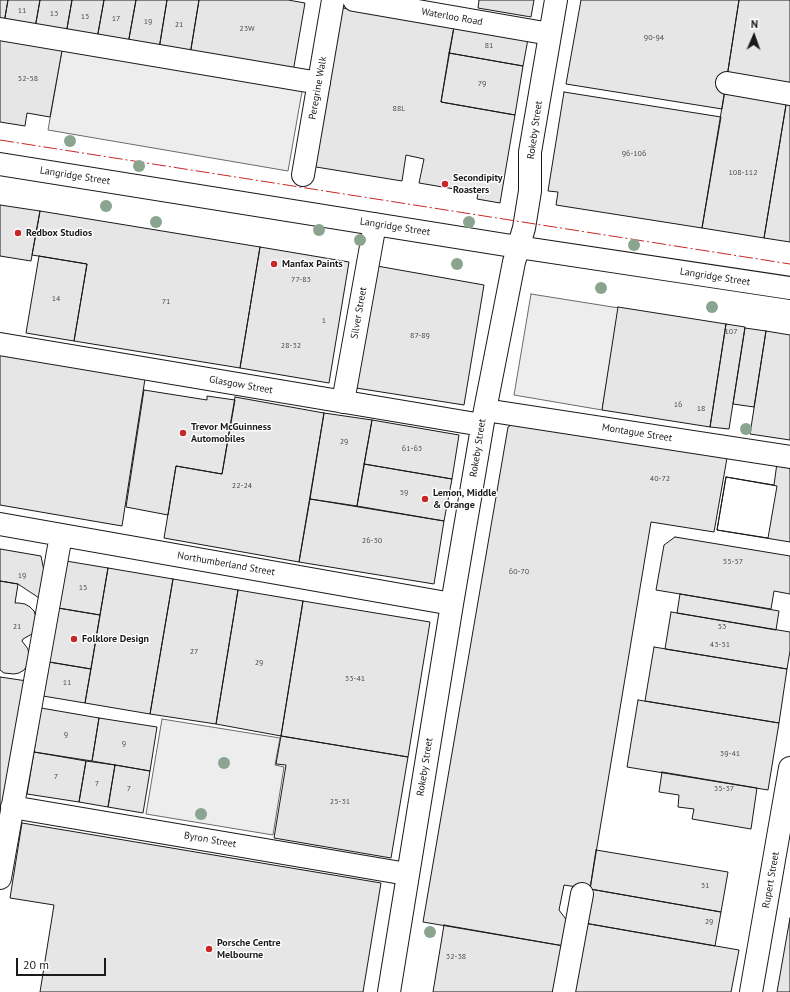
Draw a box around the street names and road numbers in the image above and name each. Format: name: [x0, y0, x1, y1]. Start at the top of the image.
street label: Waterloo Road: [420, 6, 484, 28]
street label: Peregrine Walk: [307, 55, 329, 121]
street label: Rokeby Street: [525, 100, 545, 160]
street label: Langridge Street: [39, 165, 111, 187]
street label: Langridge Street: [359, 216, 431, 238]
street label: Langridge Street: [679, 266, 751, 288]
street label: Silver Street: [349, 286, 369, 340]
street label: Glasgow Street: [208, 374, 274, 396]
street label: Rokeby Street: [467, 418, 489, 478]
street label: Montague Street: [601, 422, 673, 444]
street label: Northumberland Street: [176, 549, 276, 579]
street label: Rokeby Street: [414, 737, 436, 797]
street label: Byron Street: [183, 829, 237, 851]
street label: Rupert Street: [760, 851, 782, 909]

